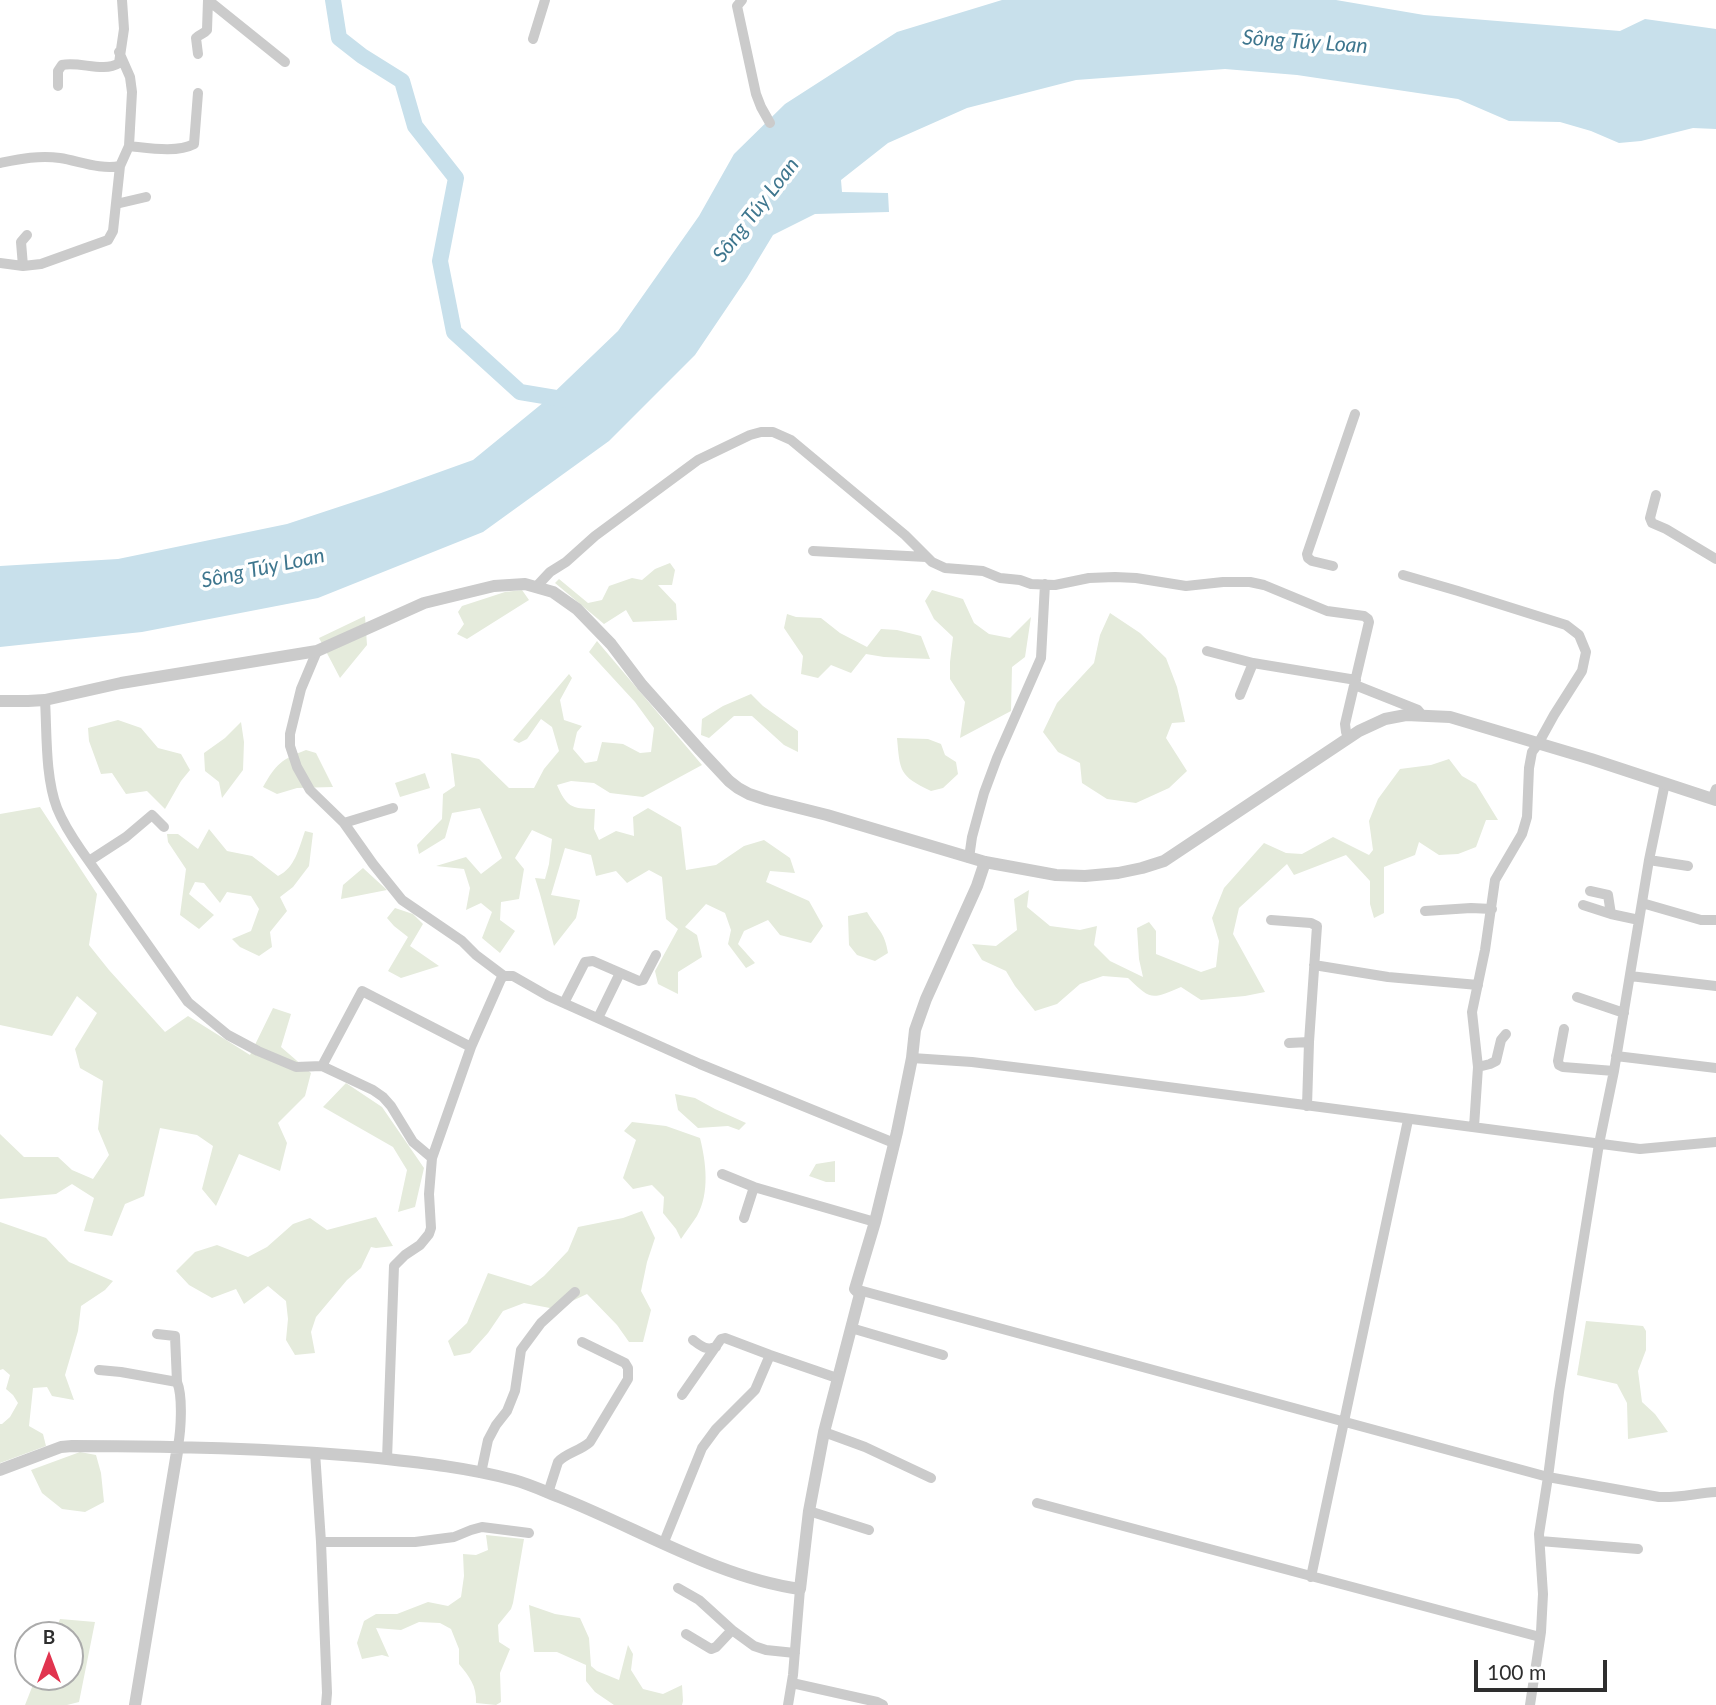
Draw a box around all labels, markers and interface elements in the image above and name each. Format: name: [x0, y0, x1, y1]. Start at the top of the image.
water label: Sông Túy Loan: [1242, 25, 1368, 59]
water label: Sông Túy Loan: [707, 153, 805, 267]
water label: Sông Túy Loan: [199, 543, 327, 593]
north arrow: [14, 1621, 84, 1691]
text: B: [43, 1625, 55, 1648]
scale bar: [1478, 1646, 1611, 1690]
text: 100 m: [1487, 1659, 1546, 1684]

